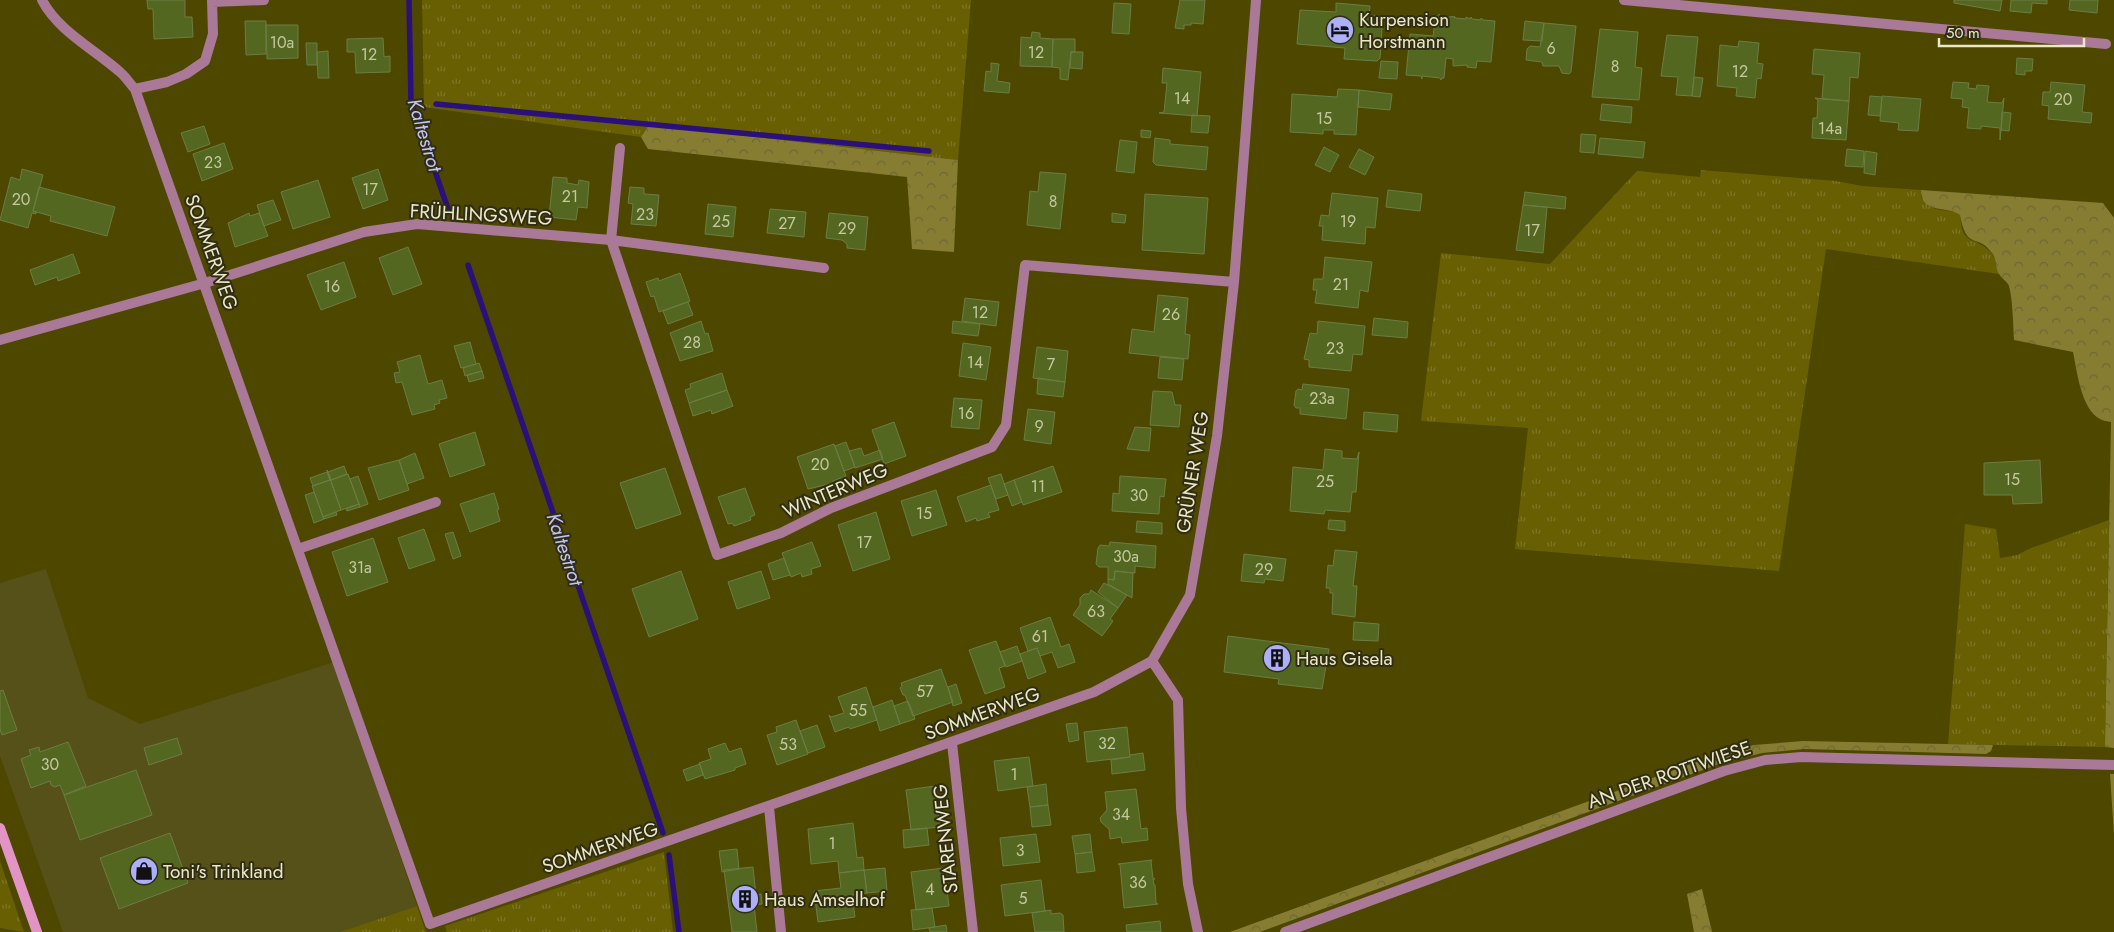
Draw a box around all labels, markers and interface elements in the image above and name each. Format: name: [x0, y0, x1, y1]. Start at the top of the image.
place label: Kurpension Horstmann: [1359, 6, 1449, 55]
hotel icon: Kurpension Horstmann: [1325, 15, 1355, 45]
scale bar: [1939, 15, 2084, 47]
text: 50 m: [1946, 22, 1980, 44]
house number: 10a: [270, 31, 294, 54]
house number: 6: [1546, 37, 1556, 60]
house number: 12: [1028, 41, 1044, 64]
house number: 12: [361, 43, 377, 66]
house number: 8: [1611, 55, 1619, 78]
house number: 12: [1732, 60, 1748, 83]
house number: 14: [1174, 87, 1190, 110]
house number: 20: [2054, 88, 2072, 111]
water label: Kaltestrot: [400, 95, 450, 177]
house number: 15: [1316, 107, 1332, 130]
house number: 14a: [1818, 117, 1842, 140]
house number: 23: [204, 151, 222, 174]
house number: 17: [362, 178, 378, 201]
house number: 21: [562, 185, 578, 208]
house number: 20: [12, 188, 30, 211]
house number: 8: [1049, 190, 1057, 213]
street label: SOMMERWEG: [178, 191, 245, 314]
street label: FRÜHLINGSWEG: [409, 197, 553, 232]
house number: 23: [636, 203, 654, 226]
house number: 25: [712, 210, 730, 233]
house number: 19: [1340, 210, 1356, 233]
house number: 27: [778, 212, 796, 235]
house number: 29: [838, 217, 856, 240]
house number: 17: [1524, 219, 1540, 242]
house number: 21: [1333, 273, 1349, 296]
house number: 16: [324, 275, 340, 298]
house number: 12: [972, 301, 988, 324]
house number: 26: [1162, 303, 1180, 326]
house number: 28: [683, 331, 701, 354]
house number: 23: [1326, 337, 1344, 360]
house number: 14: [967, 351, 983, 374]
house number: 7: [1047, 353, 1056, 376]
house number: 23a: [1309, 387, 1335, 410]
house number: 16: [958, 402, 974, 425]
street label: GRÜNER WEG: [1170, 409, 1215, 535]
house number: 9: [1034, 415, 1044, 438]
house number: 20: [811, 453, 829, 476]
street label: WINTERWEG: [778, 456, 892, 525]
house number: 15: [2004, 468, 2020, 491]
house number: 25: [1316, 470, 1334, 493]
house number: 11: [1031, 475, 1045, 498]
house number: 30: [1130, 484, 1148, 507]
house number: 15: [916, 502, 932, 525]
water label: Kaltestrot: [539, 509, 591, 591]
house number: 17: [856, 531, 872, 554]
house number: 30a: [1113, 545, 1139, 568]
house number: 31a: [348, 556, 372, 579]
house number: 29: [1255, 558, 1273, 581]
house number: 63: [1087, 600, 1105, 623]
house number: 61: [1032, 625, 1048, 648]
building icon: Haus Gisela: [1262, 643, 1292, 673]
place label: Haus Gisela: [1296, 645, 1393, 672]
house number: 57: [916, 680, 934, 703]
street label: SOMMERWEG: [921, 680, 1044, 747]
house number: 55: [849, 699, 867, 722]
house number: 32: [1098, 732, 1116, 755]
house number: 53: [779, 733, 797, 756]
street label: AN DER ROTTWIESE: [1584, 734, 1755, 815]
house number: 30: [41, 753, 59, 776]
house number: 1: [1010, 763, 1018, 786]
street label: STARENWEG: [926, 783, 965, 895]
house number: 34: [1112, 803, 1130, 826]
street label: SOMMERWEG: [538, 815, 662, 880]
house number: 1: [828, 832, 836, 855]
house number: 3: [1016, 839, 1025, 862]
shop icon: Toni's Trinkland: [129, 856, 159, 886]
place label: Toni's Trinkland: [163, 858, 284, 885]
house number: 36: [1129, 871, 1147, 894]
house number: 4: [925, 878, 935, 901]
building icon: Haus Amselhof: [730, 884, 760, 914]
place label: Haus Amselhof: [764, 886, 886, 913]
house number: 5: [1018, 887, 1028, 910]

